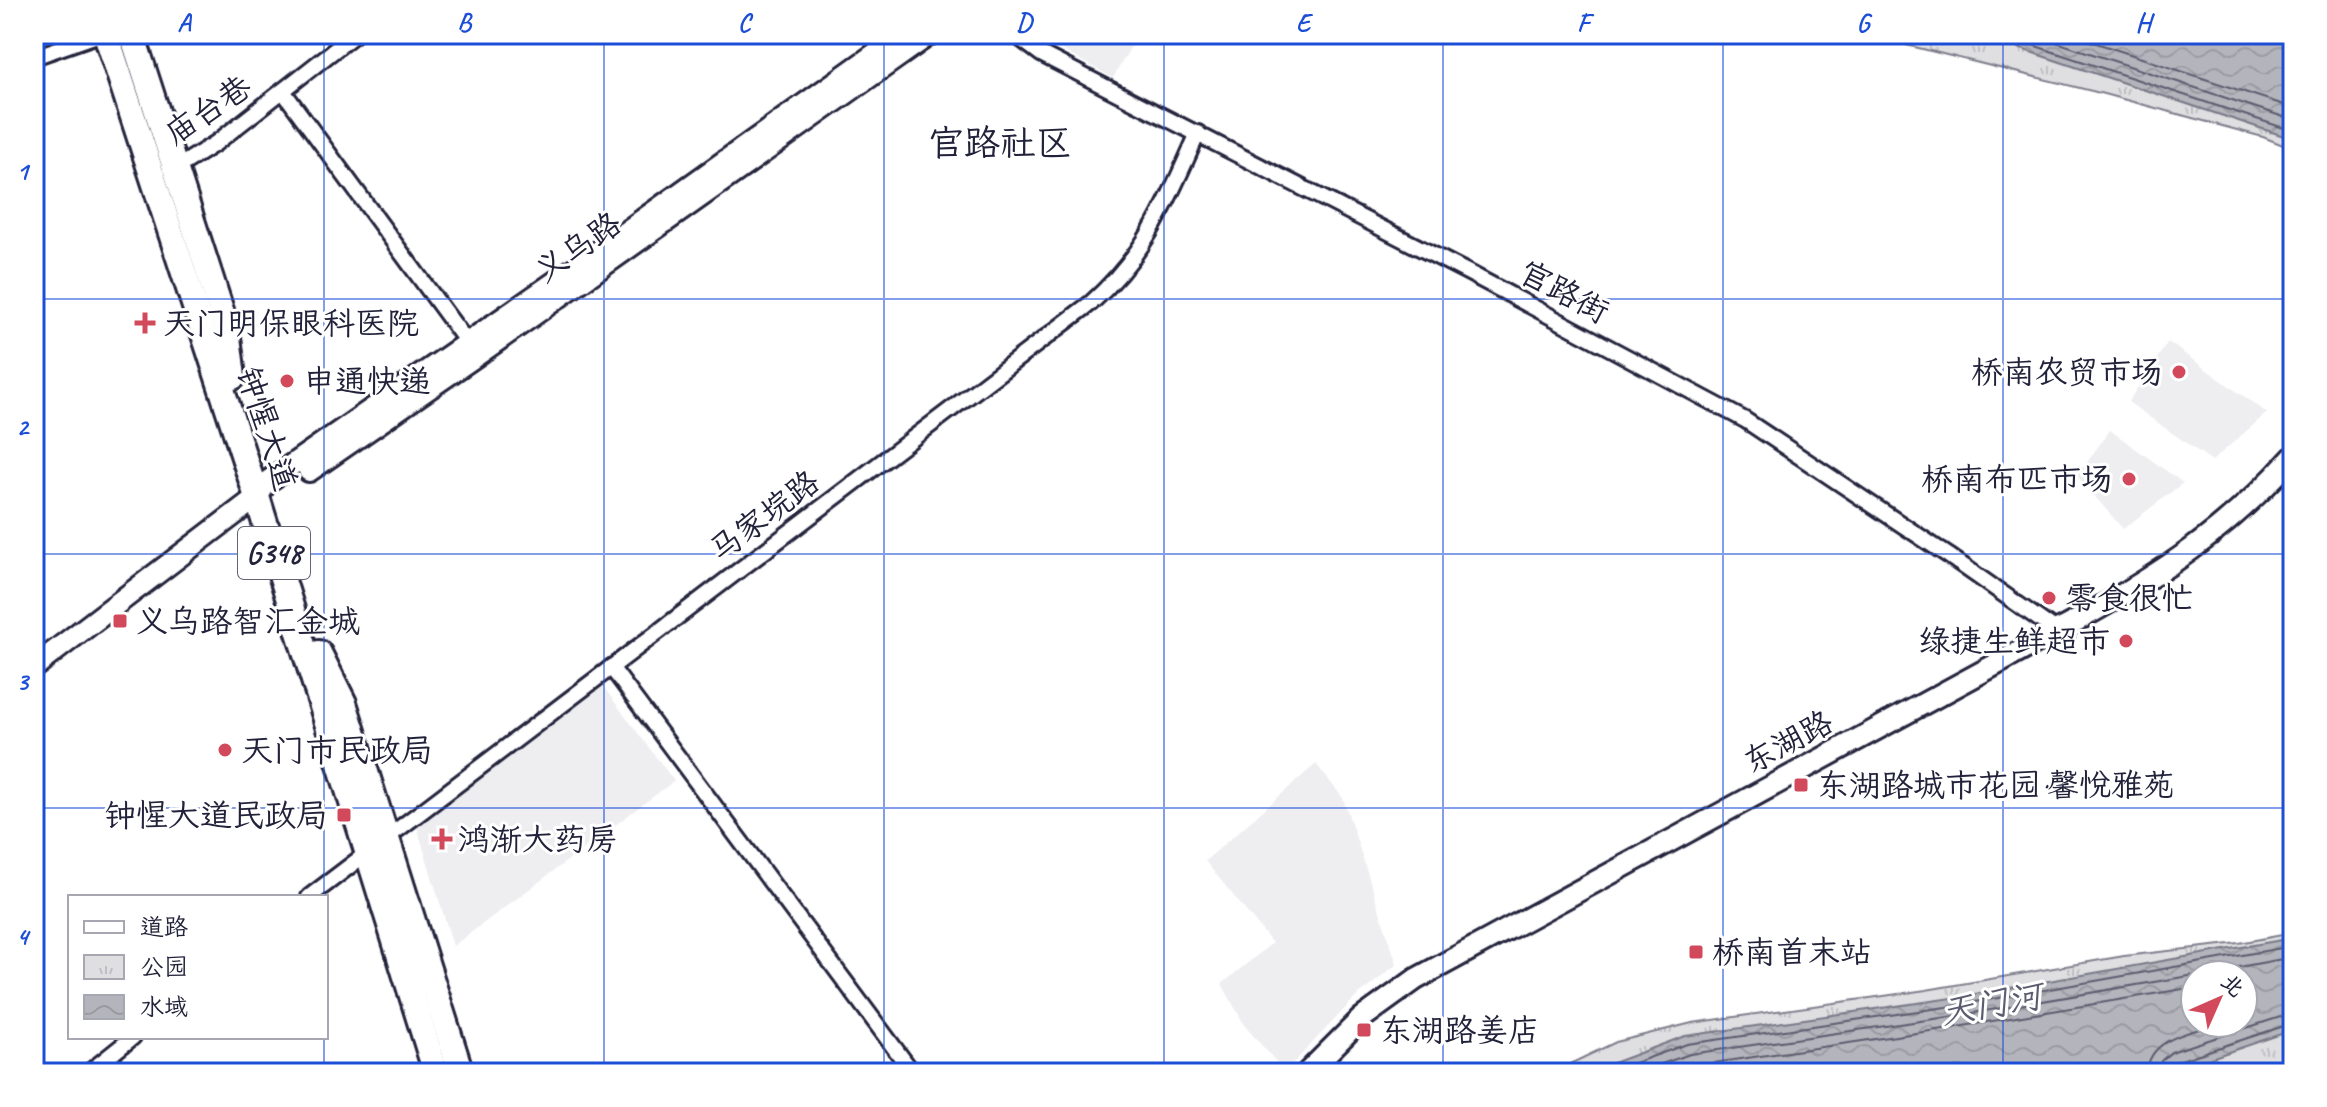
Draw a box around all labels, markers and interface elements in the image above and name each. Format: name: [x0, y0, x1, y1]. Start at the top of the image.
text: A: [177, 6, 192, 39]
text: B: [457, 6, 473, 39]
text: C: [738, 6, 754, 39]
text: D: [1016, 6, 1034, 39]
text: E: [1296, 6, 1314, 39]
text: F: [1577, 6, 1595, 39]
text: G: [1857, 6, 1873, 39]
text: H: [2136, 6, 2156, 39]
street label: 庙台巷: [157, 66, 259, 154]
district label: 官路社区: [928, 120, 1072, 166]
text: 1: [16, 155, 31, 188]
street label: 义乌路: [527, 203, 629, 291]
street label: 官路街: [1512, 251, 1616, 333]
place label: 天门明保眼科医院: [163, 303, 419, 344]
marker: 天门明保眼科医院: [134, 312, 156, 334]
place label: 桥南农贸市场: [1971, 352, 2163, 393]
street label: 钟惺大道: [228, 361, 306, 495]
place label: 申通快递: [303, 361, 431, 402]
marker: 桥南农贸市场: [2170, 363, 2188, 381]
marker: 申通快递: [278, 372, 296, 390]
text: 2: [16, 410, 30, 443]
place label: 桥南布匹市场: [1921, 459, 2113, 500]
street label: 马家垸路: [701, 461, 827, 571]
marker: 桥南布匹市场: [2120, 470, 2138, 488]
road number: G348: [238, 527, 310, 579]
place label: 零食很忙: [2065, 578, 2193, 619]
marker: 零食很忙: [2040, 589, 2058, 607]
place label: 义乌路智汇金城: [136, 601, 360, 642]
marker: 义乌路智汇金城: [111, 612, 129, 630]
place label: 绿捷生鲜超市: [1918, 621, 2110, 662]
marker: 绿捷生鲜超市: [2117, 632, 2135, 650]
text: 3: [16, 665, 30, 698]
street label: 东湖路: [1736, 701, 1840, 783]
place label: 天门市民政局: [241, 730, 433, 771]
marker: 天门市民政局: [216, 741, 234, 759]
place label: 东湖路城市花园·馨悦雅苑: [1817, 765, 2175, 806]
marker: 东湖路城市花园·馨悦雅苑: [1792, 776, 1810, 794]
place label: 钟惺大道民政局: [104, 795, 328, 836]
marker: 钟惺大道民政局: [335, 806, 353, 824]
place label: 鸿渐大药房: [458, 819, 618, 860]
marker: 鸿渐大药房: [433, 830, 451, 848]
legend: [68, 895, 328, 1039]
text: 道路: [140, 912, 188, 942]
text: 4: [16, 920, 31, 953]
place label: 桥南首末站: [1712, 932, 1872, 973]
marker: 桥南首末站: [1687, 943, 1705, 961]
text: 公园: [140, 952, 188, 982]
north arrow: [2179, 959, 2259, 1039]
text: 北: [2215, 968, 2250, 1003]
water label: 天门河: [1937, 973, 2050, 1034]
text: 水域: [140, 992, 188, 1022]
place label: 东湖路姜店: [1380, 1010, 1540, 1051]
marker: 东湖路姜店: [1355, 1021, 1373, 1039]

